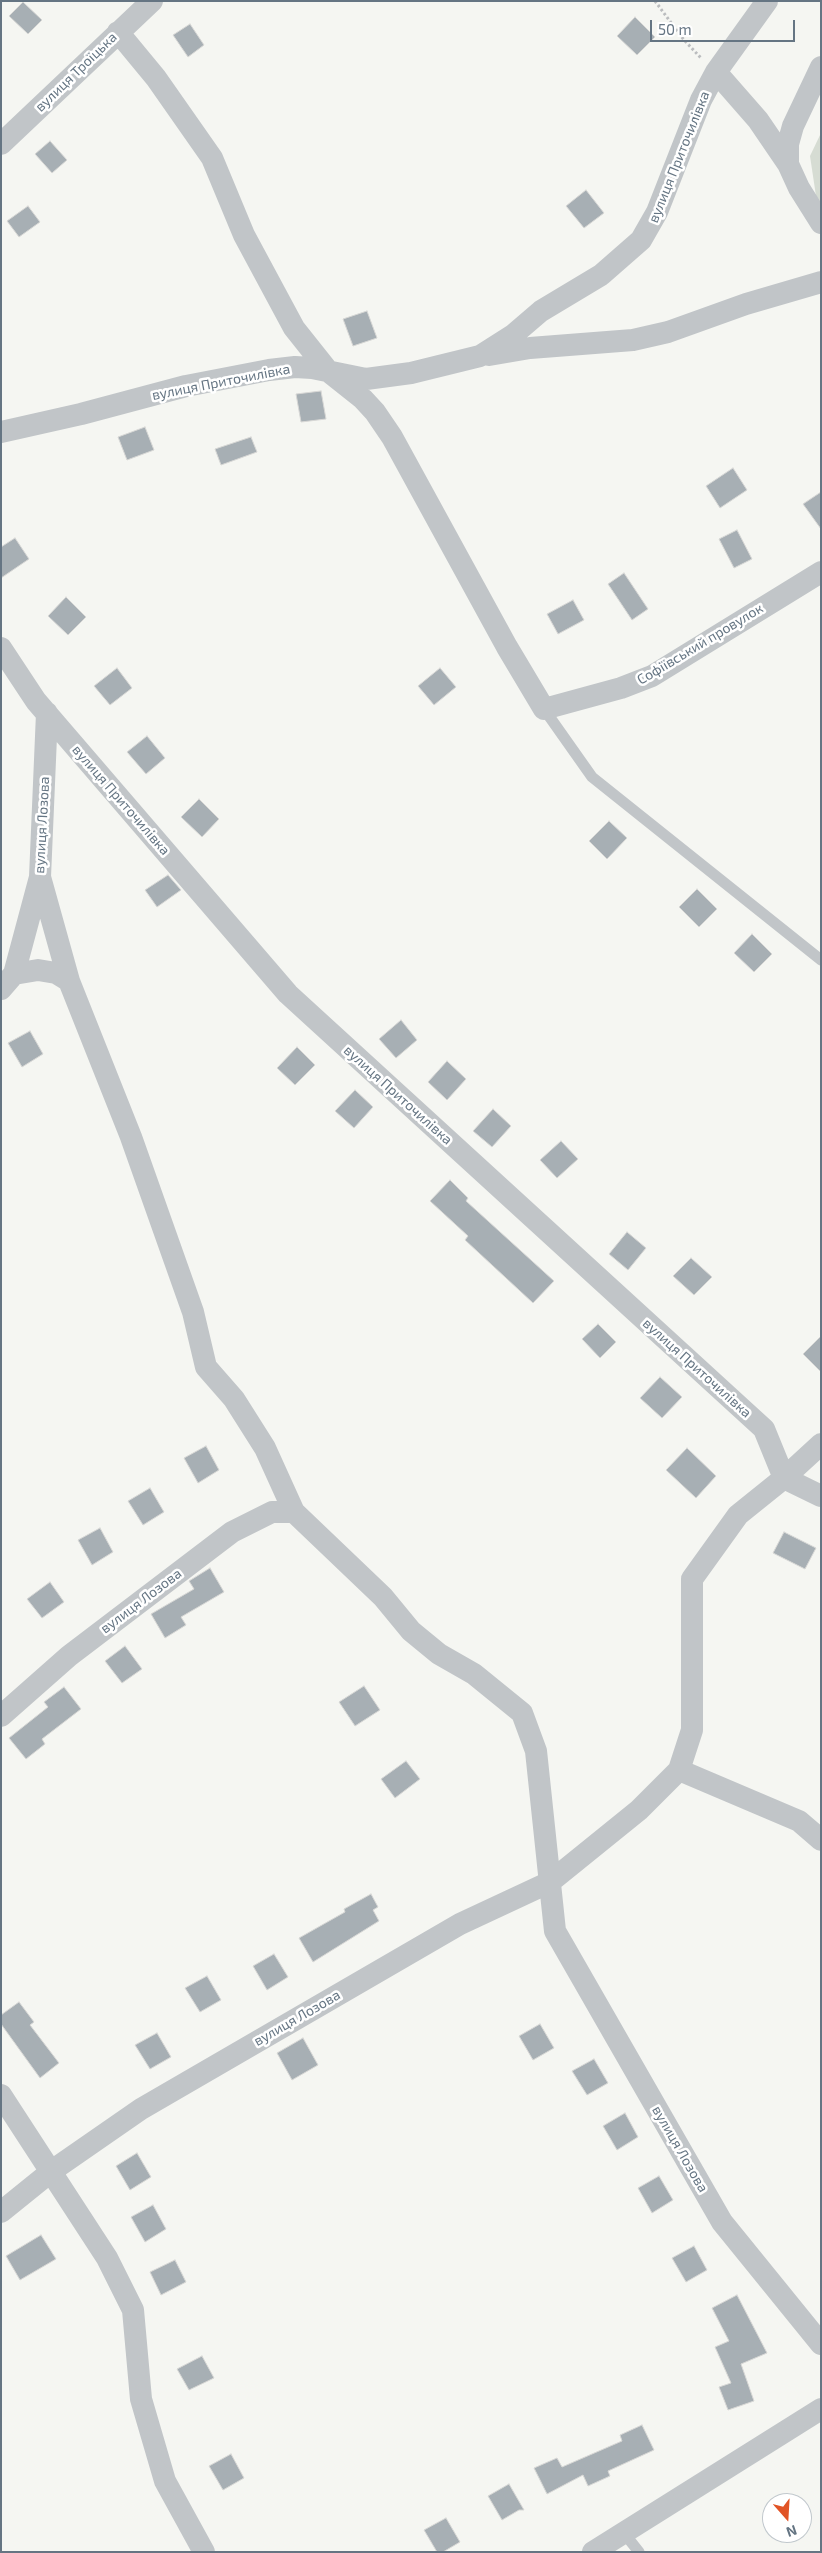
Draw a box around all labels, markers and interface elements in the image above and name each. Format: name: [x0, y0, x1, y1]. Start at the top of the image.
scale bar: [652, 10, 797, 42]
text: 50 m: [658, 20, 692, 38]
street label: вулиця Троїцька: [32, 29, 120, 115]
street label: вулиця Приточилівка: [645, 89, 713, 225]
street label: вулиця Приточилівка: [151, 360, 291, 404]
street label: Софіївський провулок: [634, 600, 766, 688]
street label: вулиця Приточилівка: [69, 742, 173, 858]
street label: вулиця Лозова: [31, 776, 53, 874]
street label: вулиця Приточилівка: [340, 1042, 456, 1148]
street label: вулиця Приточилівка: [639, 1315, 755, 1421]
street label: вулиця Лозова: [97, 1565, 185, 1637]
street label: вулиця Лозова: [251, 1986, 343, 2050]
street label: вулиця Лозова: [648, 2103, 712, 2195]
north arrow: [762, 2493, 812, 2543]
text: N: [784, 2522, 799, 2541]

